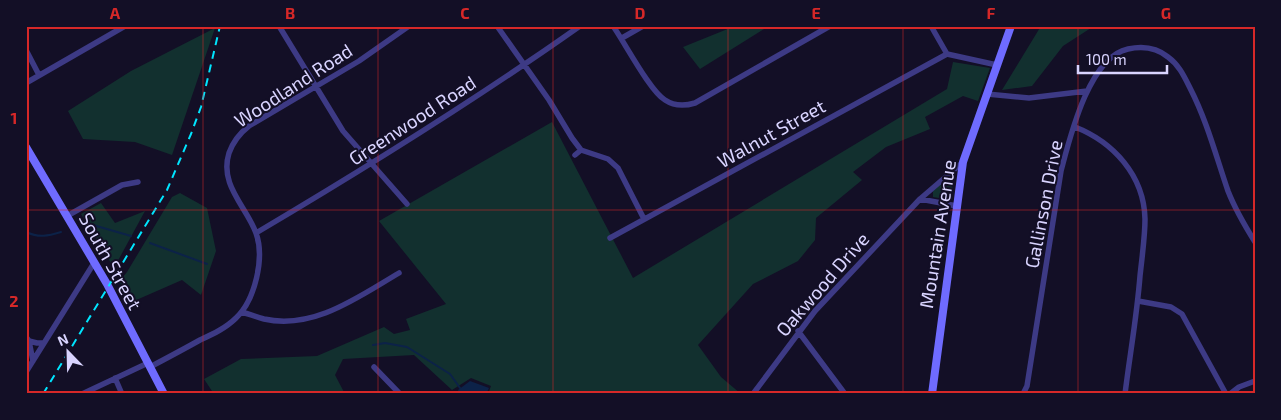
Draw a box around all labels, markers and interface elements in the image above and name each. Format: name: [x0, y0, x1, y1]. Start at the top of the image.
text: A: [110, 3, 121, 22]
text: B: [285, 3, 295, 22]
text: C: [460, 3, 470, 22]
text: D: [635, 3, 646, 22]
text: E: [811, 3, 821, 22]
text: F: [987, 3, 996, 22]
text: G: [1161, 3, 1171, 22]
street label: Woodland Road: [230, 38, 356, 132]
scale bar: [1078, 42, 1167, 74]
text: 100 m: [1086, 50, 1127, 68]
street label: Greenwood Road: [344, 70, 480, 170]
street label: Walnut Street: [713, 94, 829, 172]
text: 1: [11, 108, 17, 127]
street label: Gallinson Drive: [1019, 138, 1067, 270]
street label: Mountain Avenue: [914, 158, 960, 310]
street label: South Street: [75, 208, 147, 314]
street label: Oakwood Drive: [771, 227, 873, 341]
text: 2: [9, 291, 19, 310]
north arrow: [42, 328, 92, 378]
text: N: [55, 330, 71, 349]

